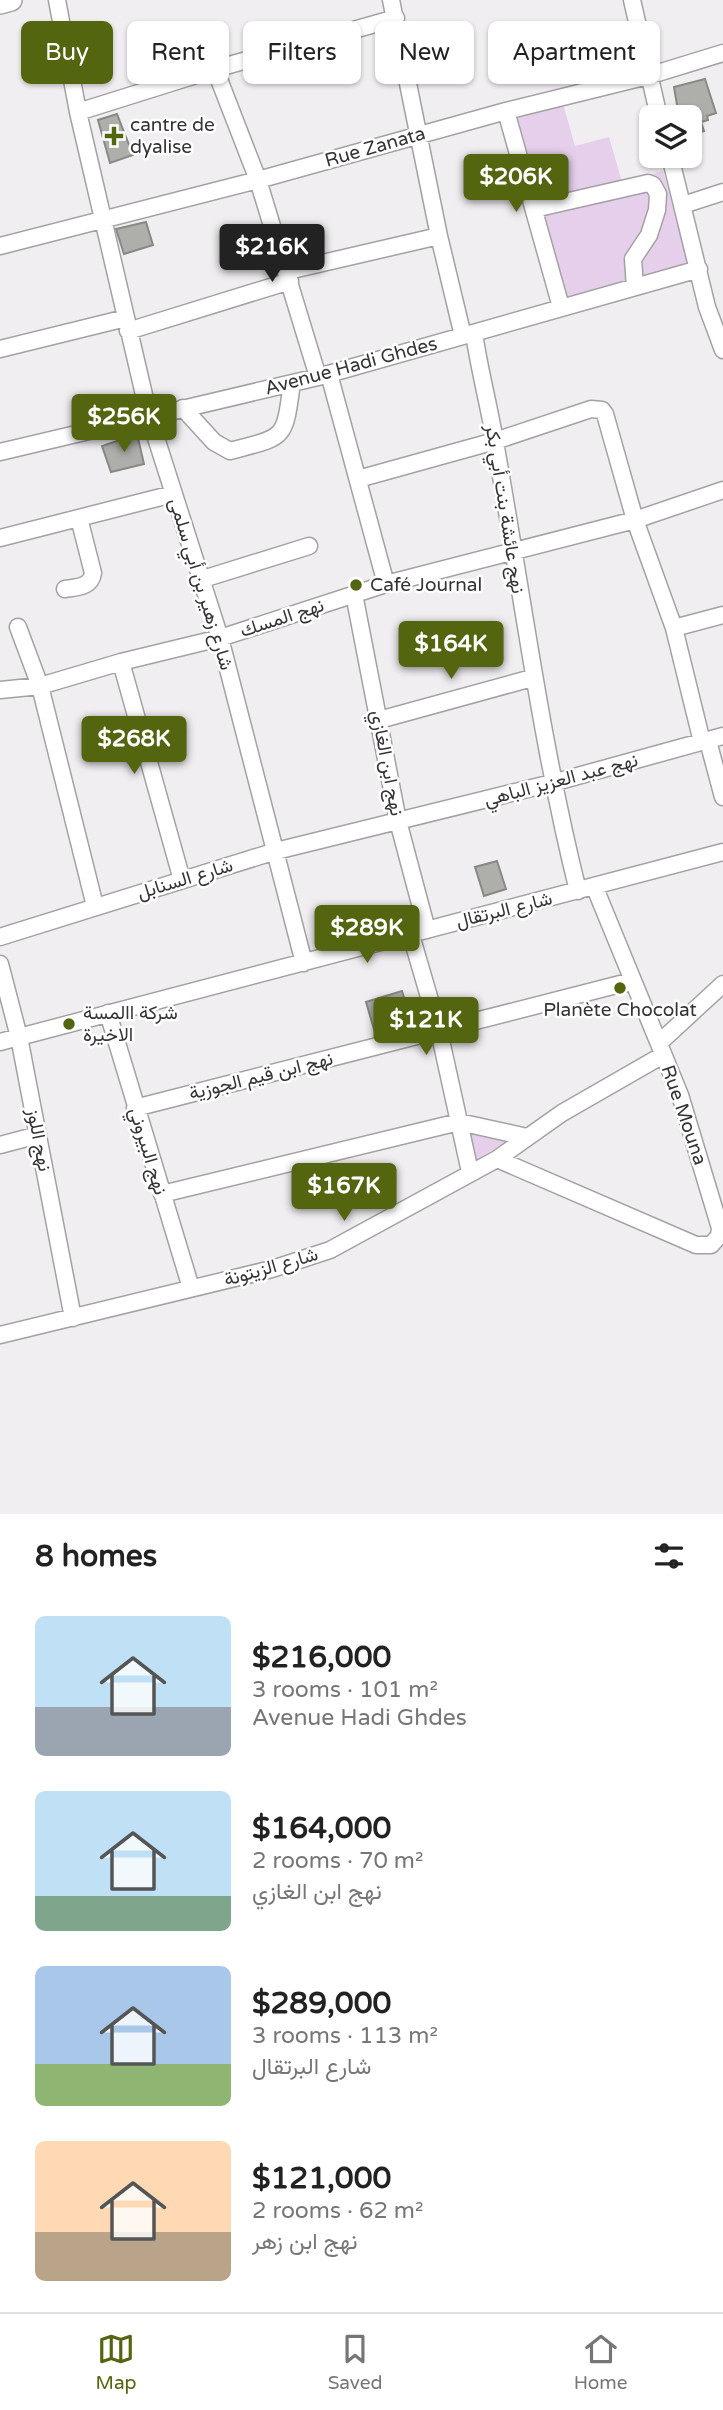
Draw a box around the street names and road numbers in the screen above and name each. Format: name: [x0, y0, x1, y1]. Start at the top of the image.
street label: Rue Zanata: [322, 122, 428, 172]
street label: Avenue Hadi Ghdes: [262, 332, 440, 400]
street label: نهج عائشة بنت أبي بكر: [477, 422, 529, 596]
street label: شارع زهير بن أبي سلمى: [160, 495, 238, 674]
street label: نهج المسك: [237, 594, 327, 644]
street label: نهج ابن الغازي: [362, 708, 408, 818]
street label: نهج عبد العزيز الباهي: [482, 749, 641, 815]
street label: شارع السنابل: [135, 854, 236, 905]
street label: شارع البرتقال: [454, 887, 555, 934]
street label: نهج ابن قيم الجوزية: [187, 1047, 336, 1106]
street label: Rue Mouna: [657, 1062, 711, 1168]
street label: نهج البيروني: [120, 1105, 172, 1198]
street label: نهج اللوز: [20, 1106, 56, 1174]
street label: شارع الزيتونة: [221, 1243, 321, 1292]

